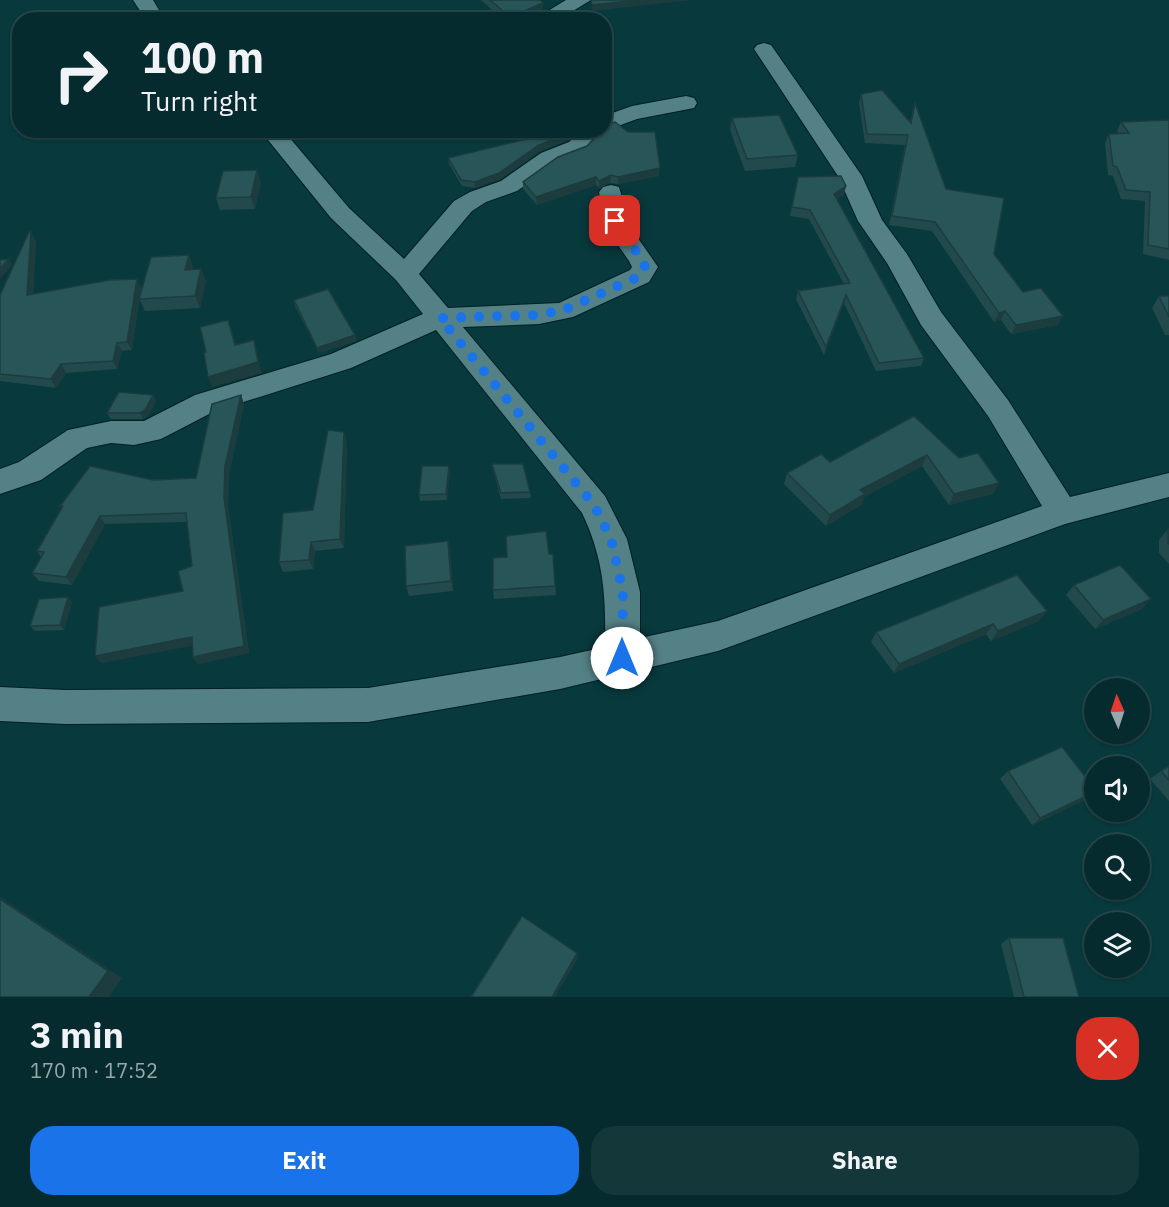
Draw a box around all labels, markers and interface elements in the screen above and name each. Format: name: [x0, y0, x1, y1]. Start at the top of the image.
text: 100 m: [141, 30, 264, 85]
icon: right: [42, 36, 120, 114]
text: Turn right: [141, 83, 258, 118]
pin: [589, 195, 640, 246]
icon: arrive: [598, 204, 631, 237]
position arrow: [590, 626, 654, 690]
north arrow: [1084, 678, 1150, 744]
map controls: [1084, 678, 1150, 978]
button: sound: [1084, 756, 1150, 822]
button: search: [1084, 834, 1150, 900]
button: layers: [1084, 912, 1150, 978]
text: 3 min: [30, 1011, 124, 1058]
button: close: [1076, 1017, 1139, 1080]
text: 170 m · 17:52: [30, 1057, 158, 1084]
button: Exit: [30, 1126, 579, 1195]
button: Share: [591, 1126, 1139, 1195]

